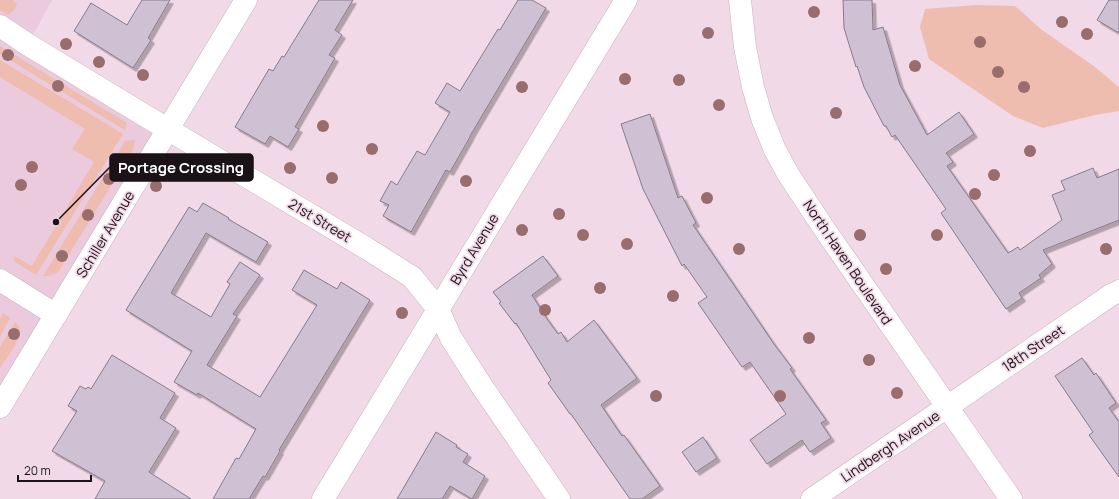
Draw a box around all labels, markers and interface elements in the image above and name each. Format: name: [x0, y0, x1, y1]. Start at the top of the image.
callout: Portage Crossing: [110, 154, 253, 181]
text: Portage Crossing: [118, 157, 244, 178]
street label: Schiller Avenue: [71, 187, 139, 281]
street label: 21st Street: [285, 194, 355, 246]
street label: North Haven Boulevard: [799, 196, 897, 328]
street label: Byrd Avenue: [445, 210, 503, 288]
street label: 18th Street: [998, 320, 1068, 376]
street label: Lindbergh Avenue: [837, 406, 943, 486]
scale bar: [18, 457, 91, 483]
text: 20 m: [24, 462, 51, 479]

